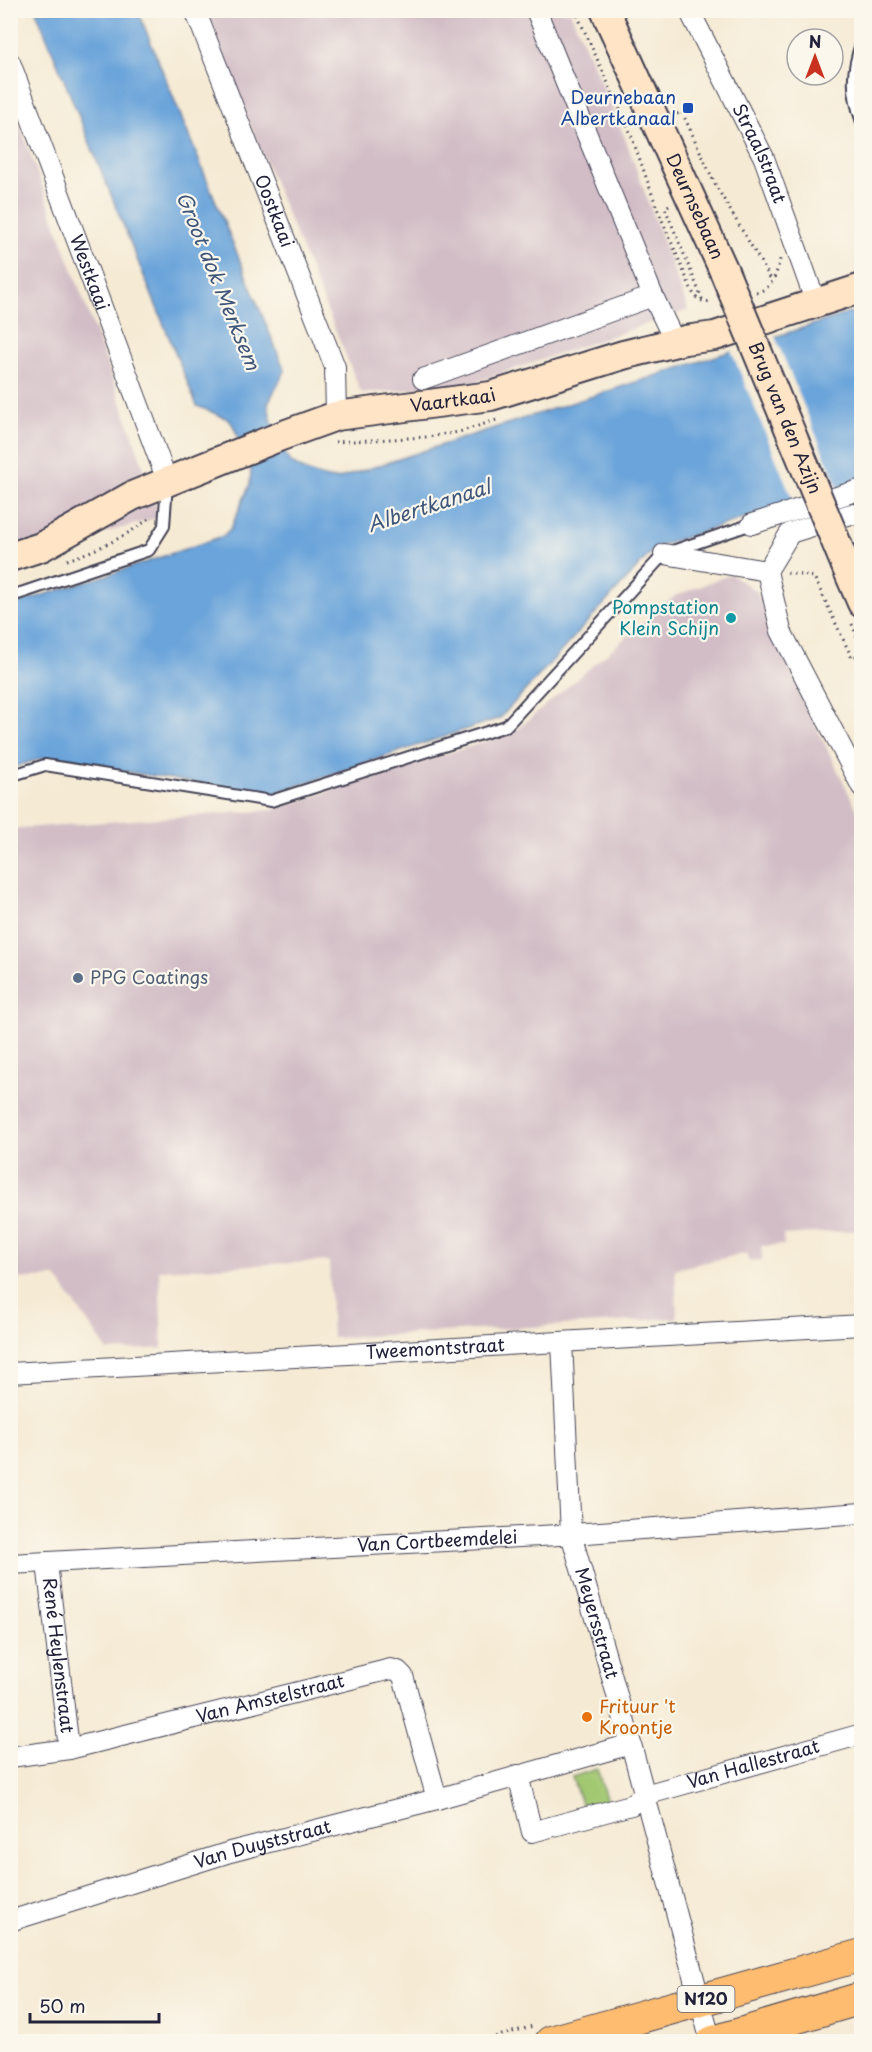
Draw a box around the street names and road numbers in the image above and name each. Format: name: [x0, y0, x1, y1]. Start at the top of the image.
street label: Straalstraat: [726, 98, 794, 207]
street label: Deurnsebaan: [660, 148, 732, 263]
street label: Oostkaai: [249, 170, 302, 251]
street label: Westkaai: [64, 230, 117, 314]
street label: Brug van den Azijn: [743, 337, 830, 498]
street label: Vaartkaai: [408, 380, 499, 418]
street label: Tweemontstraat: [365, 1330, 505, 1365]
street label: Van Cortbeemdelei: [356, 1522, 518, 1558]
street label: Meyersstraat: [569, 1564, 627, 1682]
street label: René Heylenstraat: [37, 1576, 82, 1734]
street label: Van Amstelstraat: [193, 1666, 347, 1729]
street label: Van Hallestraat: [684, 1732, 822, 1795]
street label: Van Duyststraat: [190, 1812, 334, 1874]
road number: N120: [678, 1986, 734, 2012]

